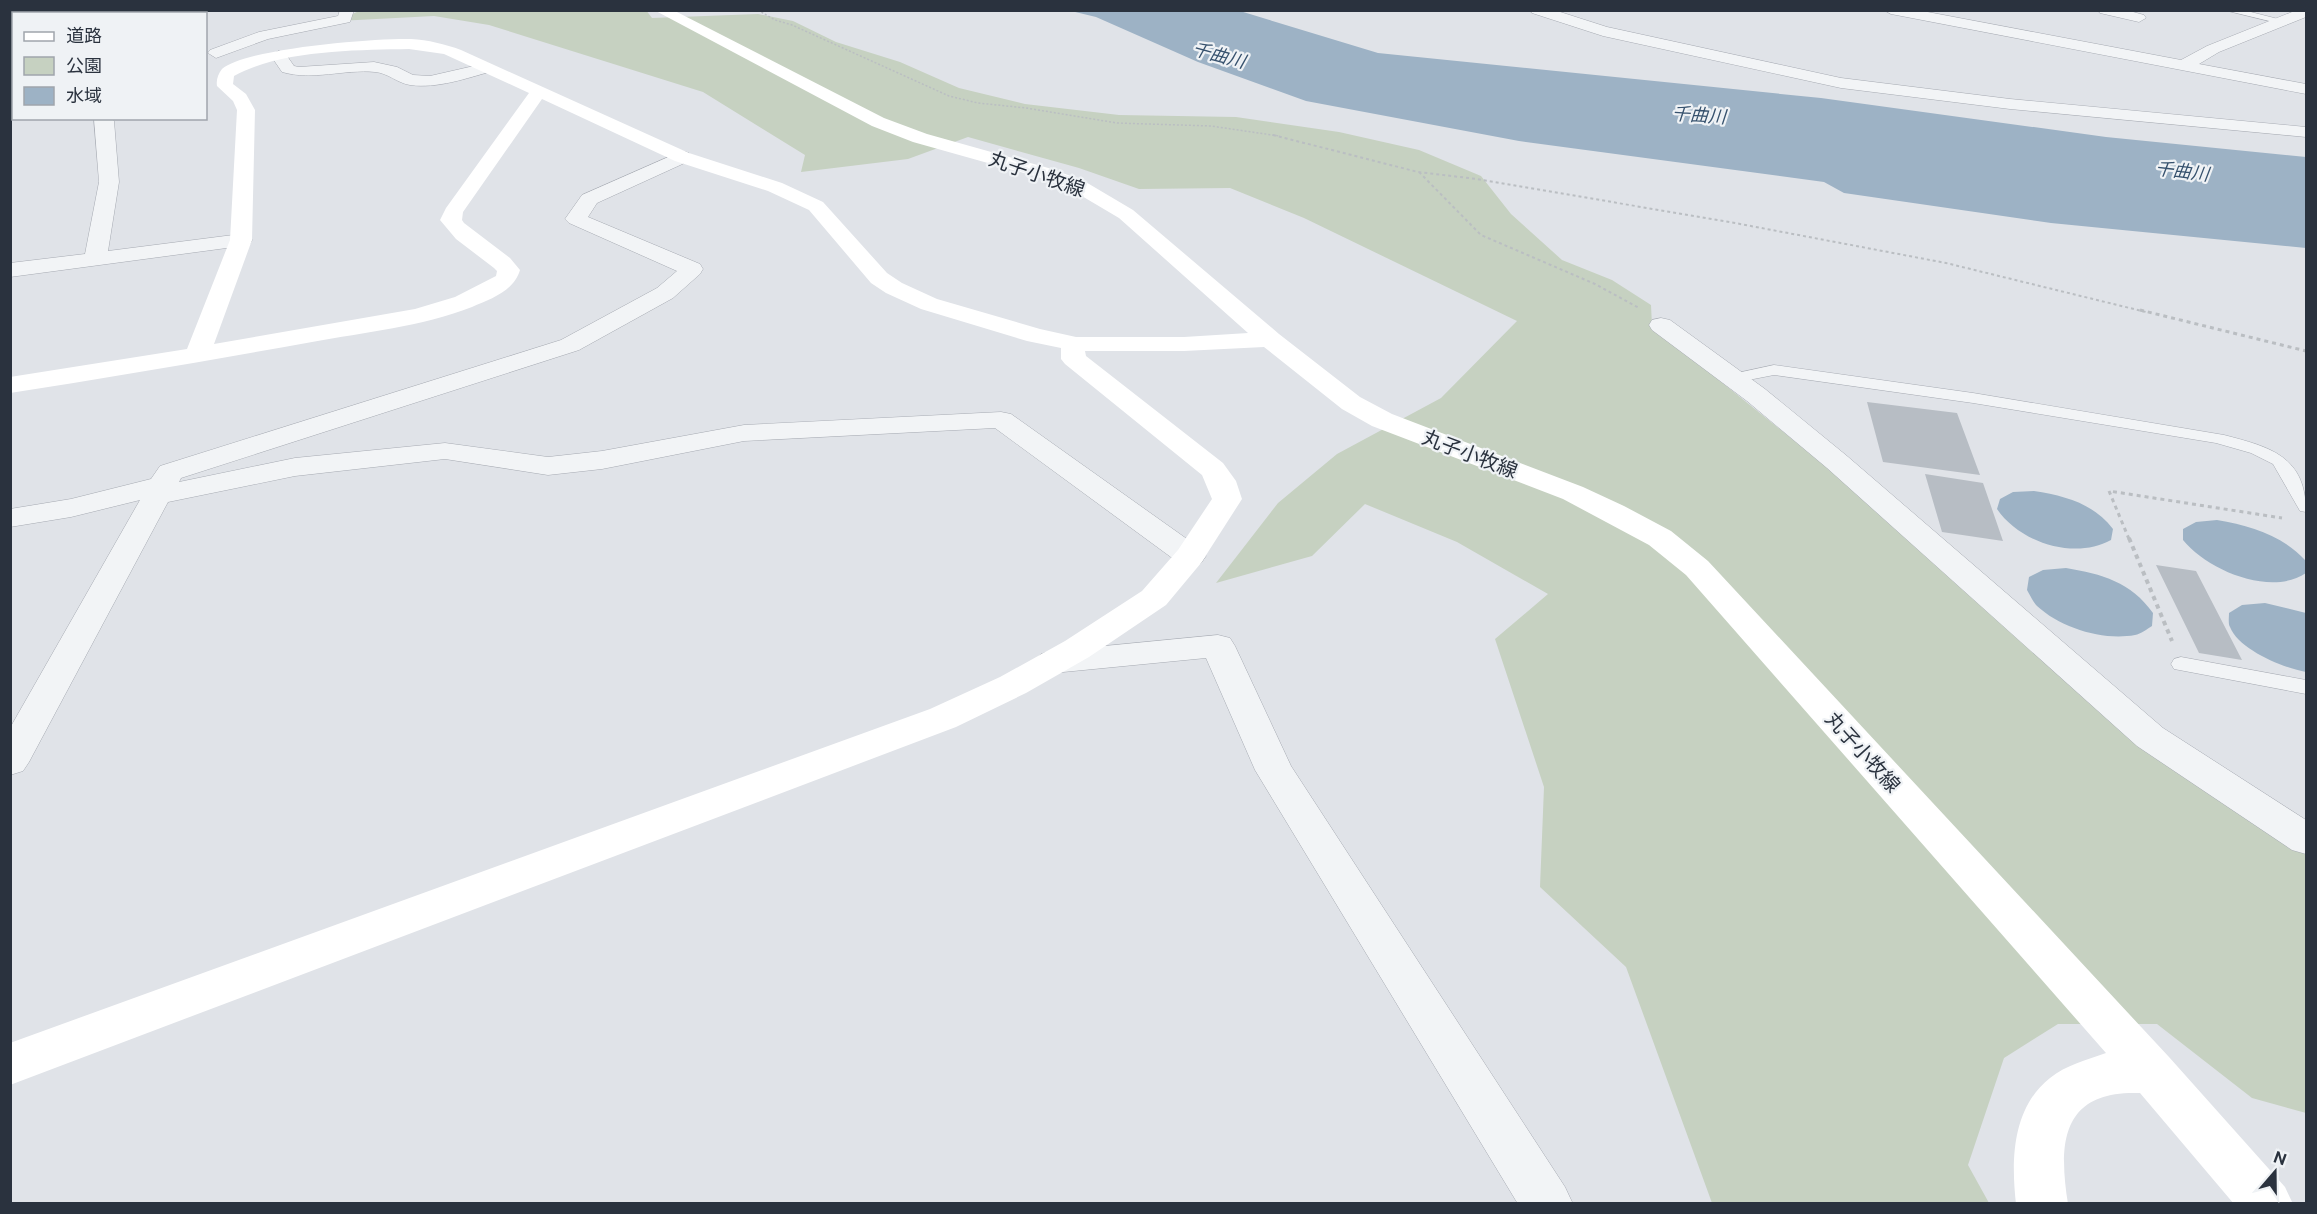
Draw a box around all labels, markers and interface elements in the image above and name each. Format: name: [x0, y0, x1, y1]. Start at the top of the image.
legend: [12, 12, 207, 120]
text: 道路: [66, 25, 102, 46]
water label: 千曲川: [1190, 38, 1250, 73]
text: 公園: [66, 55, 102, 76]
text: 水域: [66, 85, 102, 106]
water label: 千曲川: [1671, 103, 1729, 127]
street label: 丸子小牧線: [986, 146, 1088, 202]
water label: 千曲川: [2154, 157, 2212, 185]
street label: 丸子小牧線: [1419, 425, 1521, 483]
street label: 丸子小牧線: [1821, 707, 1905, 797]
north arrow: [2245, 1142, 2305, 1202]
text: N: [2271, 1147, 2289, 1169]

